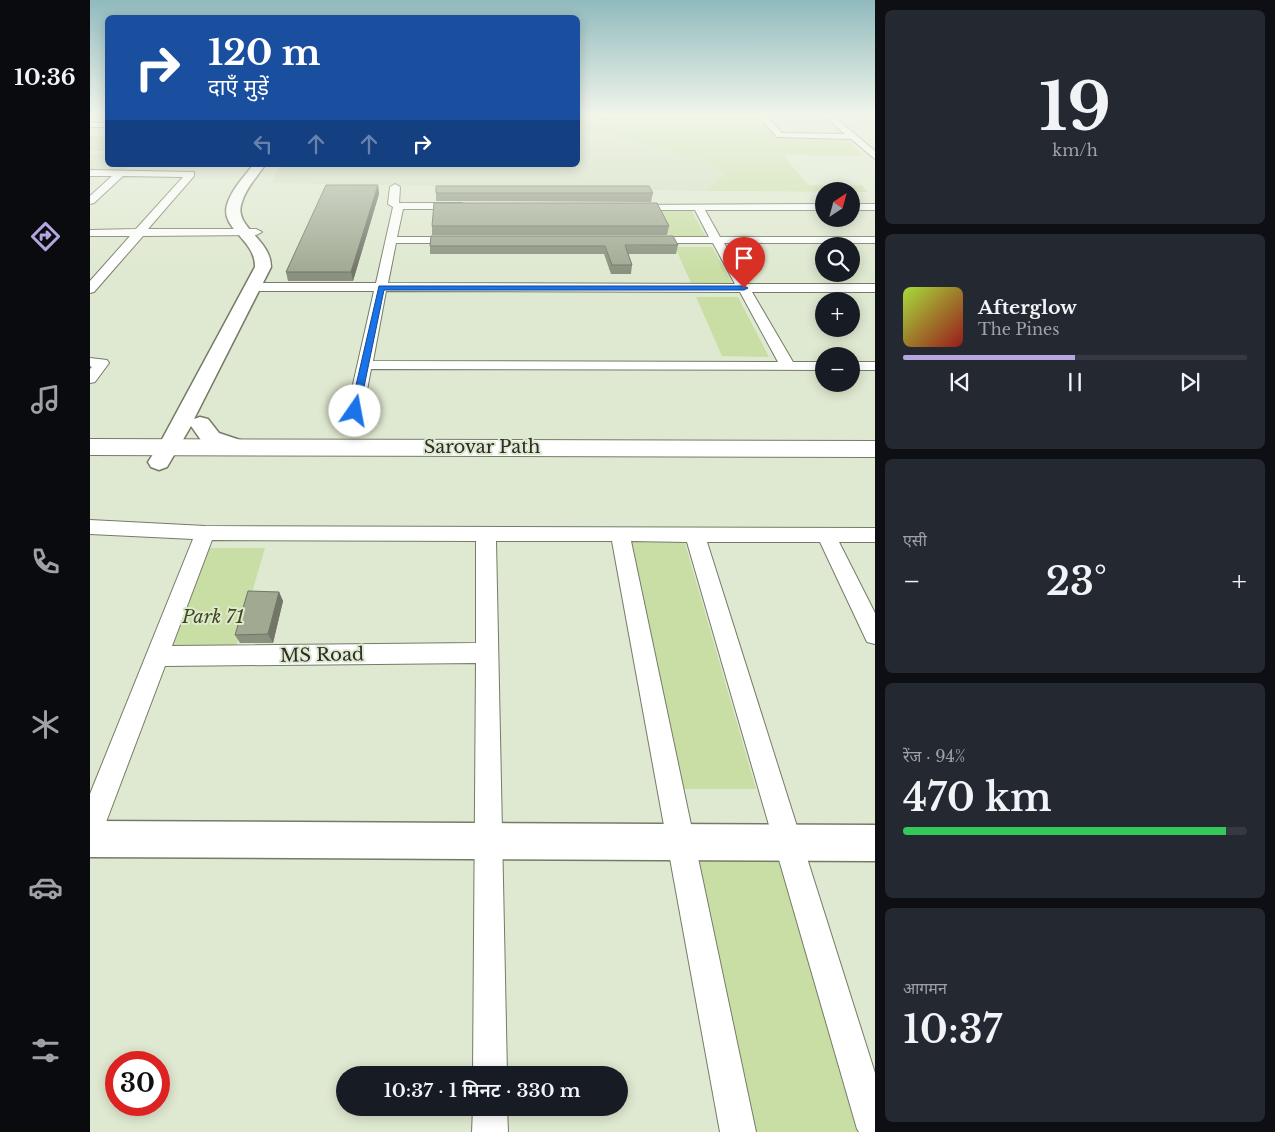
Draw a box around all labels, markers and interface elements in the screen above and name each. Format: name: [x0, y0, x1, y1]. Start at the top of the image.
text: 120 m: [208, 31, 321, 74]
icon: right: [125, 35, 190, 100]
text: 10:36: [14, 64, 76, 91]
text: 19: [1039, 67, 1111, 148]
text: दाएँ मुड़ें: [208, 74, 269, 101]
icon: left: [249, 130, 277, 158]
icon: ahead: [302, 130, 330, 158]
icon: ahead: [355, 130, 383, 158]
icon: right: [408, 130, 436, 158]
text: km/h: [1052, 140, 1098, 160]
north arrow: [815, 182, 860, 228]
map controls: [815, 182, 860, 392]
icon: directions: [28, 219, 63, 254]
pin: [723, 237, 765, 288]
button: search: [815, 237, 860, 282]
icon: arrive: [730, 244, 758, 272]
button: +: [815, 292, 860, 337]
text: Afterglow: [978, 296, 1077, 319]
text: The Pines: [978, 319, 1060, 339]
button: −: [815, 347, 860, 392]
icon: previous: [946, 368, 974, 396]
icon: pause: [1061, 368, 1089, 396]
icon: next: [1176, 368, 1204, 396]
icon: music: [28, 382, 63, 417]
position arrow: [328, 384, 380, 436]
street label: Sarovar Path: [424, 436, 540, 458]
text: एसी: [903, 530, 927, 550]
icon: phone: [28, 544, 63, 579]
text: 23°: [1046, 558, 1107, 605]
text: −: [903, 564, 921, 599]
text: +: [1232, 564, 1247, 599]
park label: Park 71: [181, 606, 244, 628]
street label: MS Road: [280, 643, 364, 667]
icon: climate: [28, 707, 63, 742]
text: रेंज · 94%: [903, 746, 966, 766]
text: 470 km: [903, 774, 1052, 821]
icon: car: [28, 870, 63, 905]
text: आगमन: [903, 978, 947, 998]
text: 10:37: [903, 1006, 1002, 1053]
icon: filters: [28, 1033, 63, 1068]
speed limit sign: 30: [105, 1051, 170, 1116]
text: 10:37 · 1 मिनट · 330 m: [383, 1079, 581, 1102]

